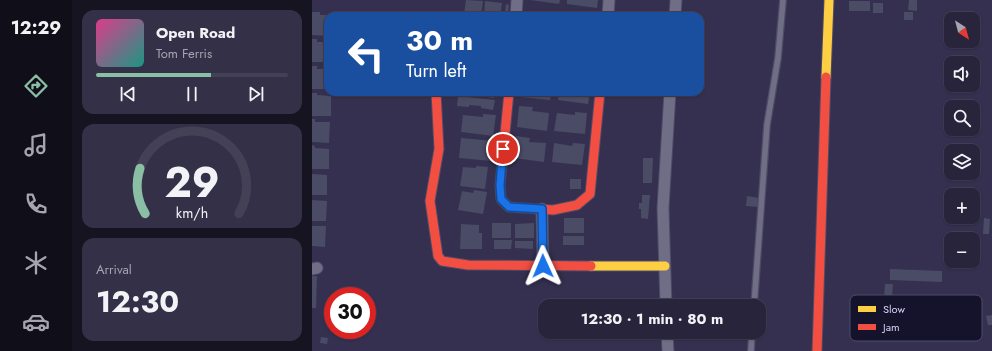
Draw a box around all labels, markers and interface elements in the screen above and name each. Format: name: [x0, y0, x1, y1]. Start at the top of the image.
north arrow: [944, 12, 980, 48]
map controls: [944, 12, 980, 268]
text: 12:29: [11, 15, 61, 41]
text: 30 m: [406, 20, 473, 61]
text: Open Road: [156, 22, 235, 44]
icon: left: [340, 28, 392, 80]
text: Tom Ferris: [156, 44, 212, 63]
button: sound: [944, 56, 980, 92]
text: Turn left: [406, 58, 466, 84]
icon: directions: [22, 72, 50, 100]
icon: previous: [117, 83, 139, 105]
icon: pause: [181, 83, 203, 105]
icon: next: [245, 83, 267, 105]
button: search: [944, 100, 980, 136]
icon: music: [22, 131, 50, 159]
pin: [486, 132, 520, 166]
icon: arrive: [492, 138, 514, 160]
button: layers: [944, 144, 980, 180]
text: 29: [164, 151, 220, 212]
button: +: [944, 188, 980, 224]
icon: phone: [22, 190, 50, 218]
text: km/h: [176, 202, 208, 222]
button: −: [944, 232, 980, 268]
position arrow: [522, 245, 564, 287]
icon: climate: [22, 249, 50, 277]
text: Arrival: [96, 260, 132, 279]
text: 12:30: [96, 280, 179, 323]
speed limit sign: 30: [324, 287, 376, 339]
legend: [850, 295, 982, 341]
text: Slow: [883, 301, 905, 317]
icon: car: [22, 308, 50, 336]
text: 12:30 · 1 min · 80 m: [581, 308, 723, 330]
text: Jam: [881, 319, 900, 335]

